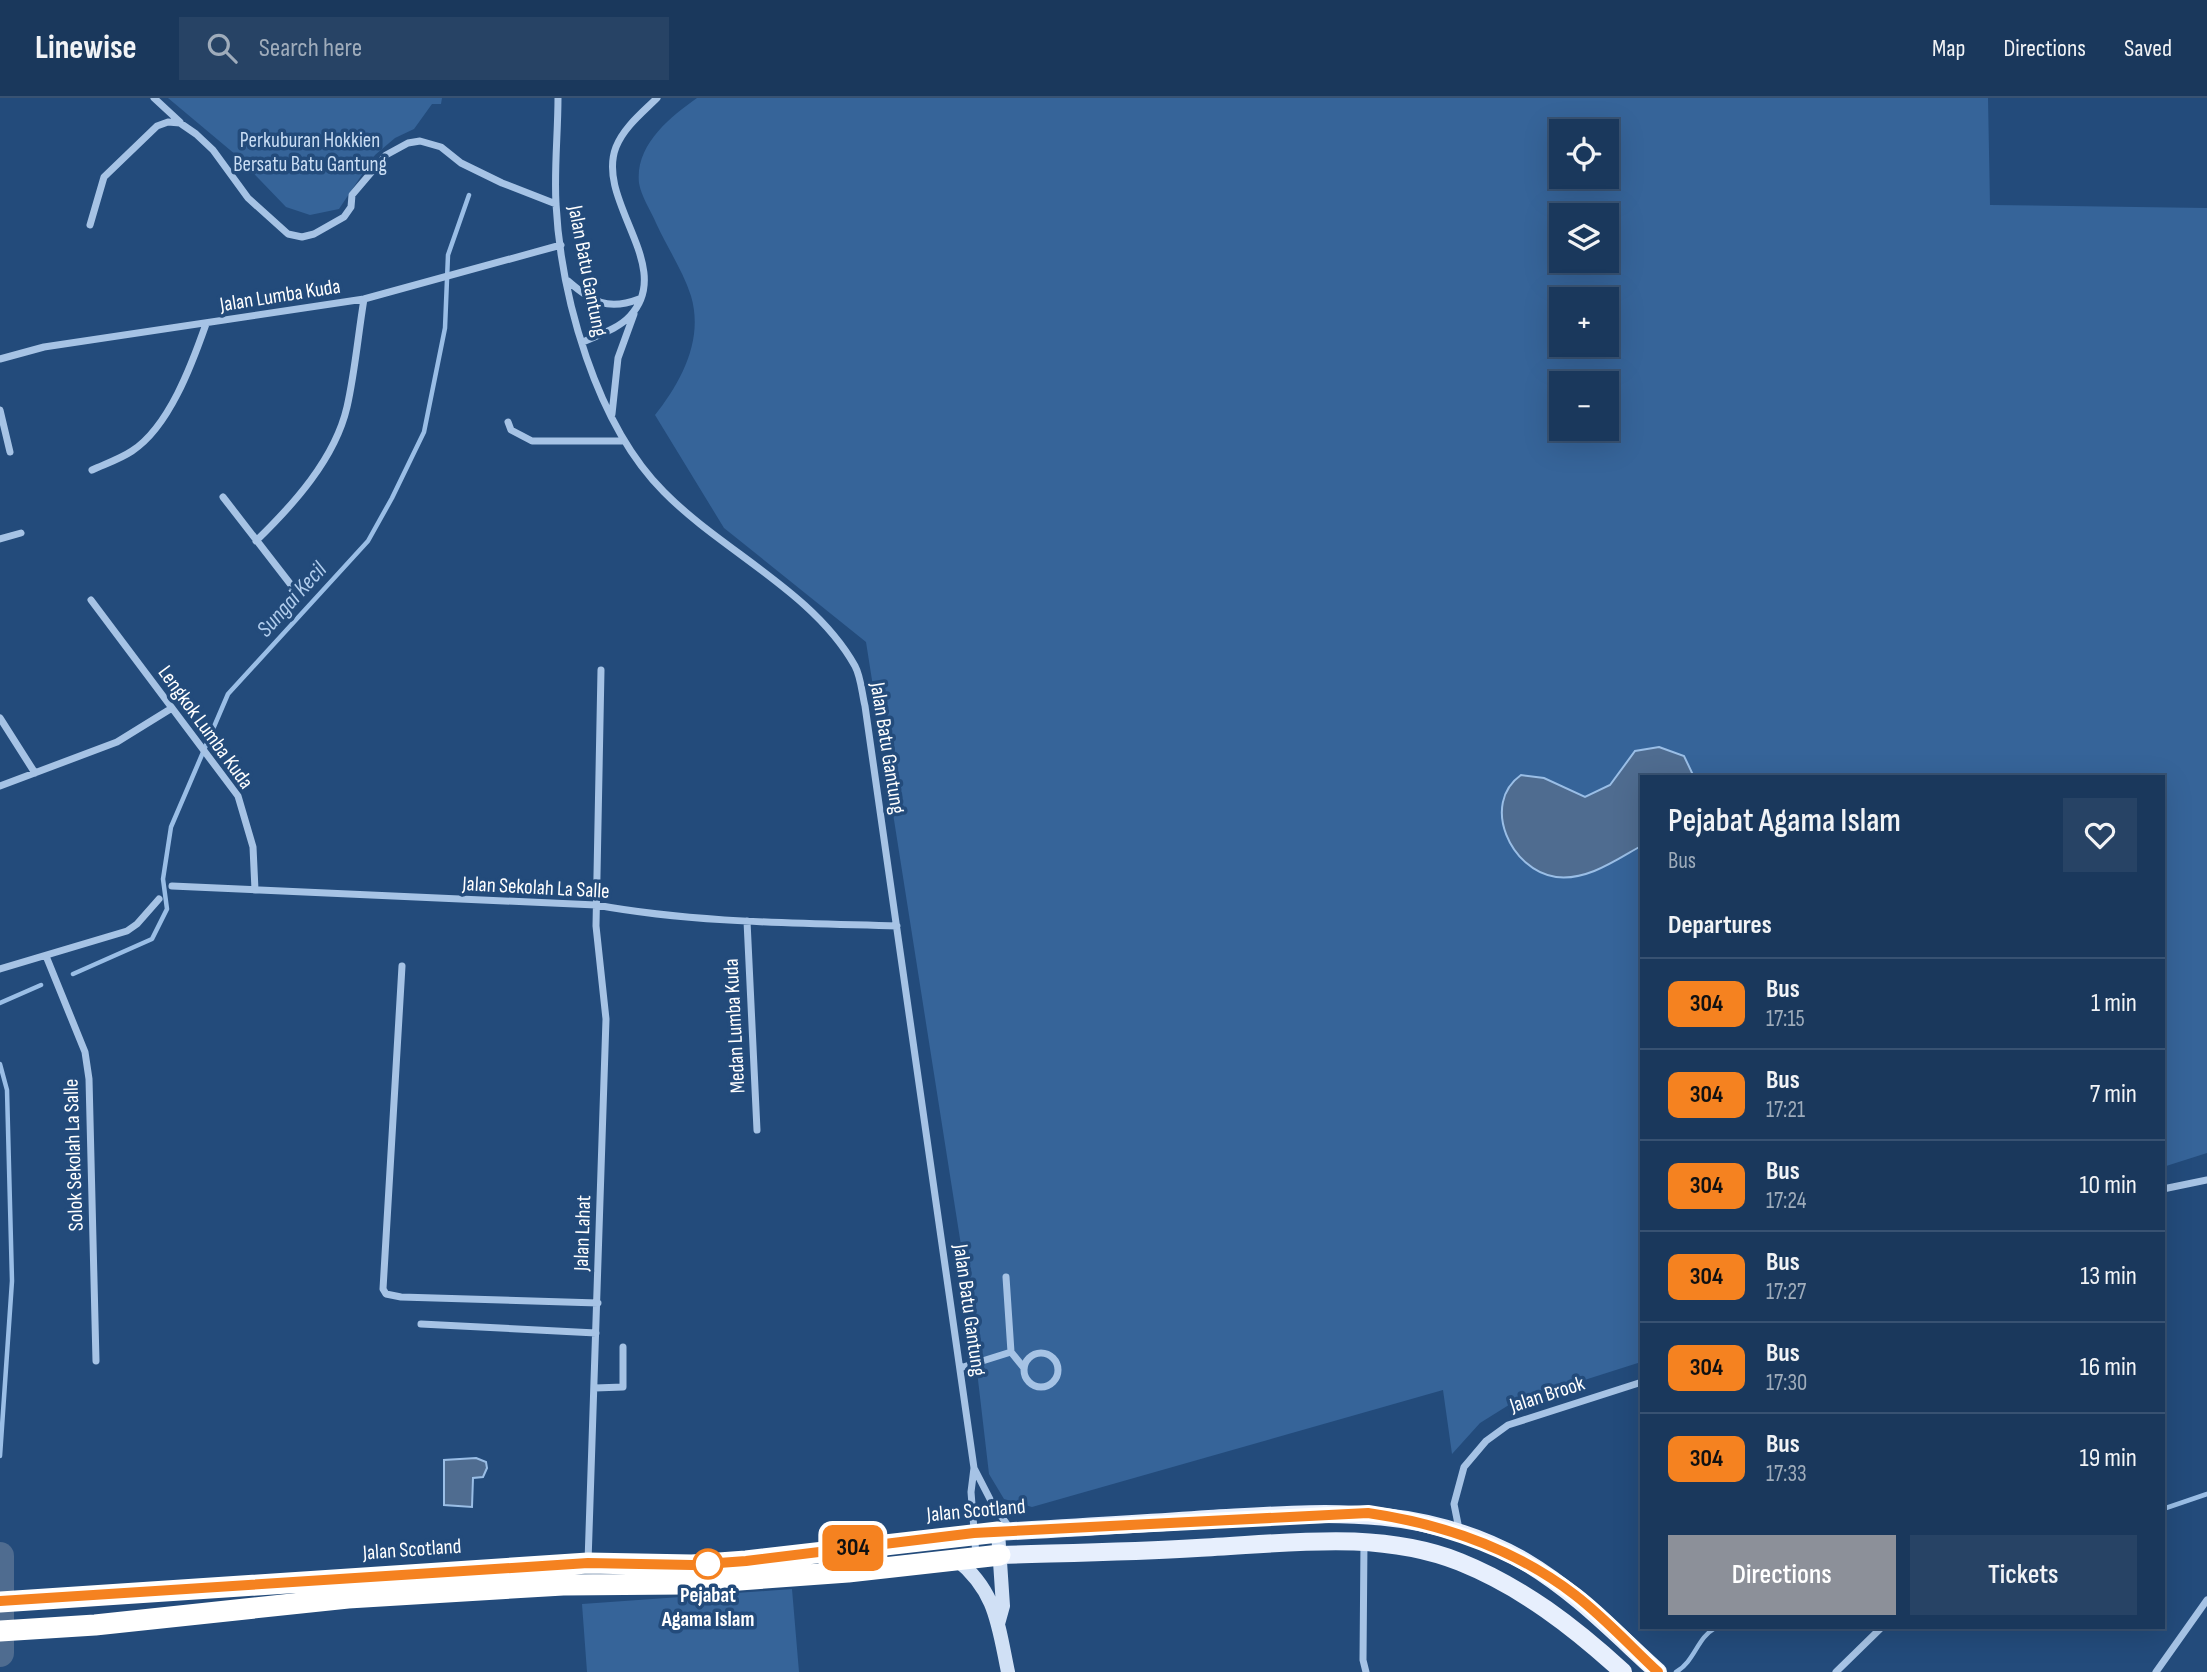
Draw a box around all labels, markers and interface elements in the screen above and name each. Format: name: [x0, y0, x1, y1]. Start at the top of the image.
search box: [179, 17, 669, 80]
text: Linewise: [35, 28, 137, 68]
icon: search: [203, 29, 241, 67]
text: Search here: [259, 33, 362, 64]
text: Map: [1932, 34, 1965, 63]
text: Directions: [2003, 34, 2086, 63]
text: Saved: [2124, 34, 2172, 63]
map controls: [1549, 119, 1619, 441]
button: locate: [1549, 119, 1619, 189]
park label: Perkuburan Hokkien Bersatu Batu Gantung: [233, 128, 387, 177]
street label: Jalan Batu Gantung: [562, 203, 612, 339]
button: layers: [1549, 203, 1619, 273]
street label: Jalan Lumba Kuda: [217, 274, 342, 318]
button: +: [1549, 287, 1619, 357]
button: −: [1549, 371, 1619, 441]
water label: Sungai Kecil: [251, 556, 333, 643]
street label: Lengkok Lumba Kuda: [153, 661, 259, 794]
street label: Jalan Batu Gantung: [865, 680, 910, 816]
button: heart: [2063, 798, 2137, 872]
text: Pejabat Agama Islam: [1668, 801, 1901, 841]
text: Bus: [1668, 847, 1696, 875]
street label: Jalan Sekolah La Salle: [461, 871, 610, 904]
text: Departures: [1668, 910, 1772, 941]
street label: Medan Lumba Kuda: [718, 958, 751, 1094]
text: Bus: [1766, 974, 1800, 1005]
text: 1 min: [2091, 988, 2137, 1019]
text: 304: [1690, 989, 1723, 1018]
text: 17:15: [1766, 1005, 1805, 1033]
text: Bus: [1766, 1065, 1800, 1096]
street label: Solok Sekolah La Salle: [58, 1078, 89, 1232]
text: 7 min: [2090, 1079, 2137, 1110]
text: 304: [1690, 1080, 1723, 1109]
text: 17:21: [1766, 1096, 1805, 1124]
text: Bus: [1766, 1156, 1800, 1187]
text: 10 min: [2080, 1170, 2137, 1201]
text: 304: [1690, 1171, 1723, 1200]
text: 17:24: [1766, 1187, 1806, 1215]
street label: Jalan Lahat: [569, 1195, 596, 1272]
street label: Jalan Batu Gantung: [948, 1242, 991, 1378]
text: Bus: [1766, 1247, 1800, 1278]
text: 13 min: [2080, 1261, 2137, 1292]
text: 304: [1690, 1262, 1723, 1291]
text: 17:27: [1766, 1278, 1806, 1306]
text: Bus: [1766, 1338, 1800, 1369]
text: 16 min: [2080, 1352, 2137, 1383]
text: 304: [1690, 1353, 1723, 1382]
text: 17:30: [1766, 1369, 1807, 1397]
street label: Jalan Brook: [1506, 1371, 1588, 1419]
text: Bus: [1766, 1429, 1800, 1460]
text: 19 min: [2080, 1443, 2137, 1474]
text: 304: [1690, 1444, 1723, 1473]
text: 17:33: [1766, 1460, 1807, 1488]
street label: Jalan Scotland: [925, 1494, 1026, 1527]
line badge: 304: [813, 1525, 893, 1571]
text: 304: [836, 1533, 870, 1562]
street label: Jalan Scotland: [361, 1534, 462, 1565]
button: Directions: [1668, 1535, 1896, 1615]
button: Tickets: [1910, 1535, 2137, 1615]
marker: Pejabat Agama Islam: [693, 1549, 723, 1579]
place label: Pejabat Agama Islam: [661, 1583, 754, 1632]

